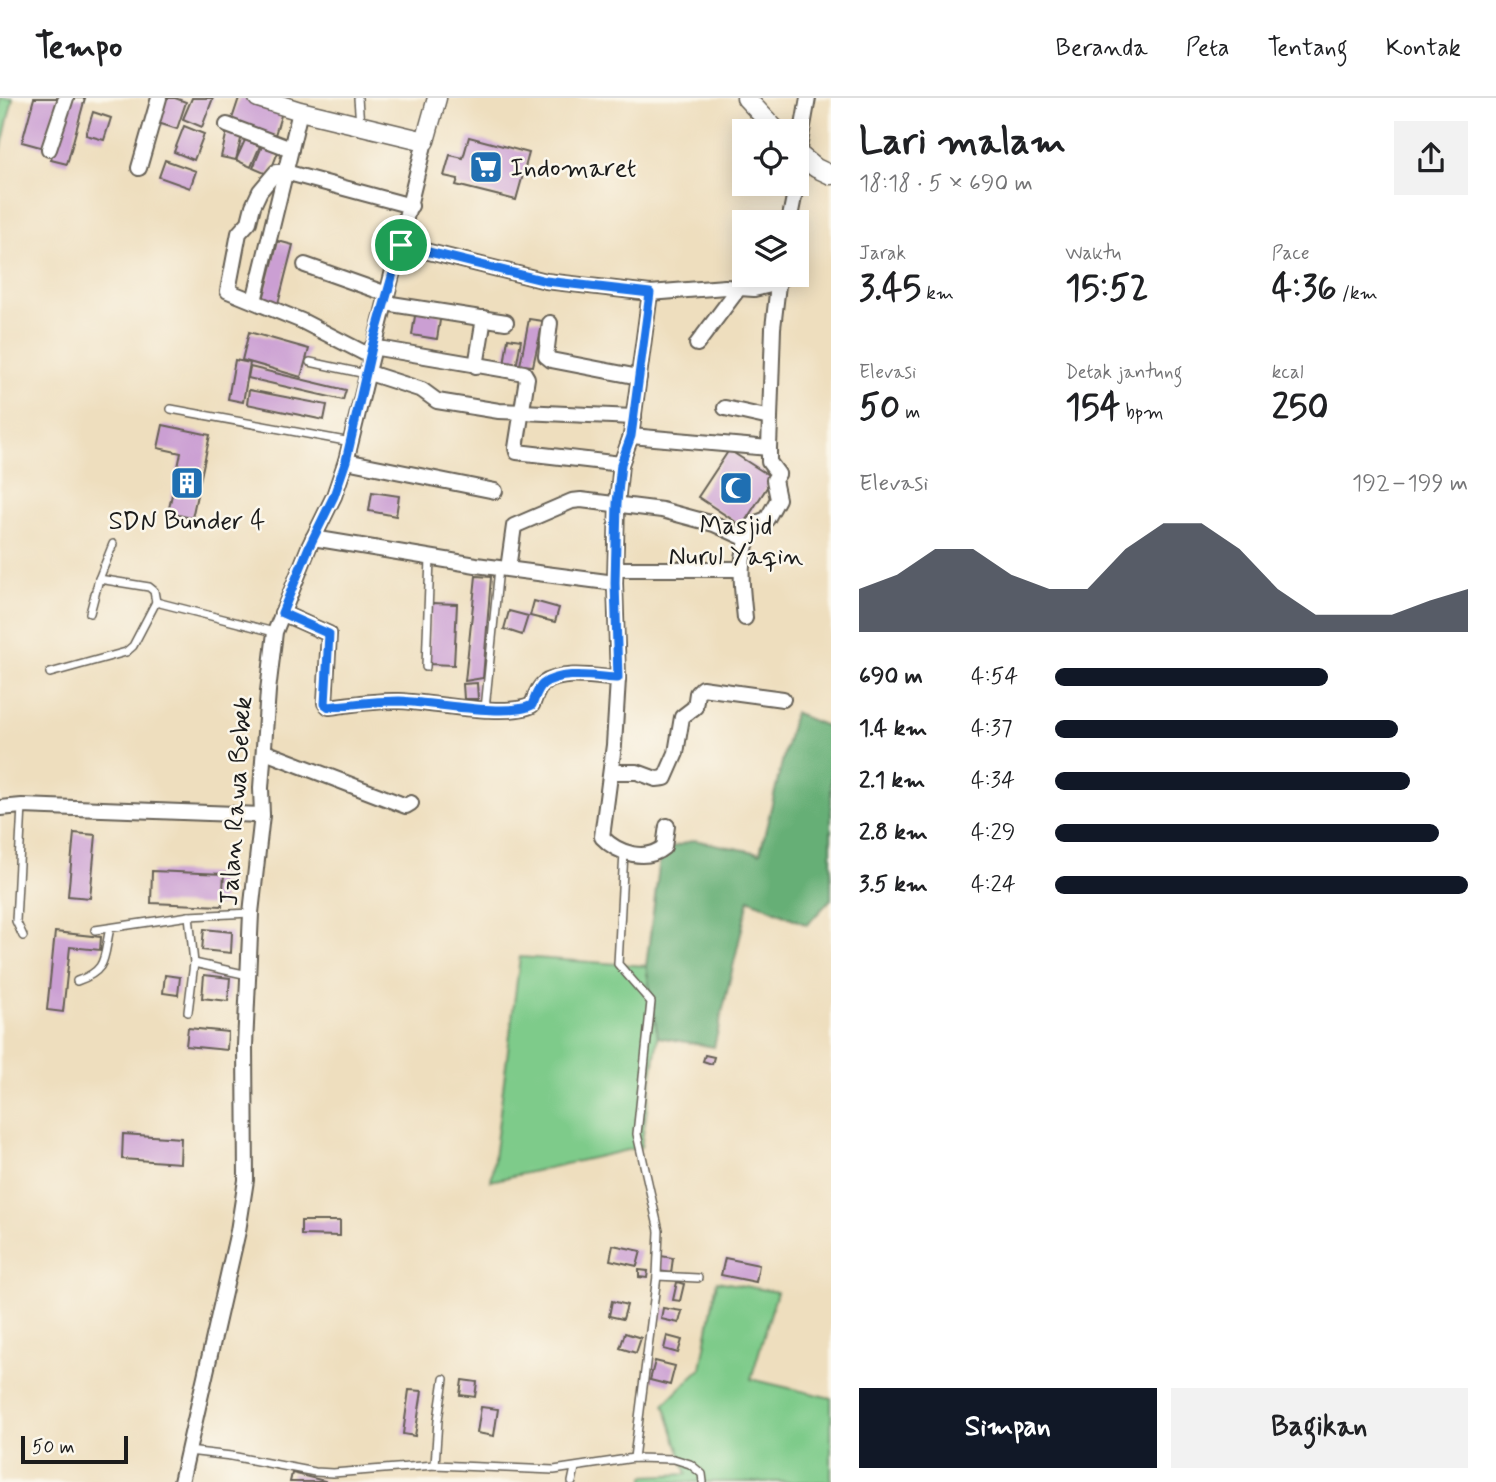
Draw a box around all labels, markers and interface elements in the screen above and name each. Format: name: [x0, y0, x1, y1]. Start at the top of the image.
text: Tempo: [35, 26, 122, 70]
text: Beranda: [1056, 33, 1148, 64]
text: Peta: [1186, 33, 1229, 64]
text: Tentang: [1267, 33, 1348, 64]
text: Kontak: [1386, 33, 1461, 64]
text: Lari malam: [859, 118, 1066, 167]
map controls: [732, 119, 809, 287]
button: locate: [732, 119, 809, 196]
button: share: [1394, 121, 1468, 195]
supermarket icon: Indomaret: [467, 148, 505, 186]
place label: Indomaret: [510, 152, 636, 186]
text: 18:18 · 5 × 690 m: [859, 169, 1033, 199]
button: layers: [732, 210, 809, 287]
pin: [371, 215, 431, 275]
icon: arrive: [382, 226, 420, 264]
text: Jarak: [859, 241, 906, 266]
text: Waktu: [1065, 241, 1121, 266]
text: Pace: [1272, 241, 1309, 266]
text: 3.45: [859, 266, 921, 312]
text: 15:52: [1065, 266, 1148, 312]
text: 4:36: [1272, 266, 1337, 312]
text: km: [921, 281, 954, 306]
text: /km: [1337, 281, 1378, 306]
text: Elevasi: [859, 360, 916, 385]
text: Detak jantung: [1065, 360, 1182, 385]
text: kcal: [1272, 360, 1304, 385]
text: 50: [859, 385, 900, 431]
text: 154: [1065, 385, 1120, 431]
text: 250: [1272, 385, 1329, 431]
text: m: [900, 400, 920, 425]
text: bpm: [1120, 400, 1164, 425]
building icon: SDN Bunder 4: [168, 464, 206, 502]
mosque icon: Masjid Nurul Yaqin: [717, 469, 755, 507]
text: Elevasi: [859, 469, 928, 499]
text: 192–199 m: [1352, 469, 1468, 499]
place label: SDN Bunder 4: [109, 505, 265, 539]
place label: Masjid Nurul Yaqin: [669, 510, 803, 574]
text: 690 m: [859, 662, 923, 692]
text: 4:54: [971, 662, 1018, 692]
street label: Jalan Rawa Bebek: [213, 695, 261, 907]
text: 1.4 km: [859, 714, 927, 744]
text: 4:37: [971, 714, 1013, 744]
text: 2.1 km: [859, 766, 925, 796]
text: 4:34: [971, 766, 1015, 796]
text: 2.8 km: [859, 818, 928, 848]
text: 4:29: [971, 818, 1016, 848]
text: 3.5 km: [859, 870, 928, 900]
text: 4:24: [971, 870, 1016, 900]
button: Simpan: [859, 1388, 1157, 1468]
button: Bagikan: [1171, 1388, 1468, 1468]
scale bar: [21, 1433, 128, 1465]
text: 50 m: [32, 1435, 75, 1460]

